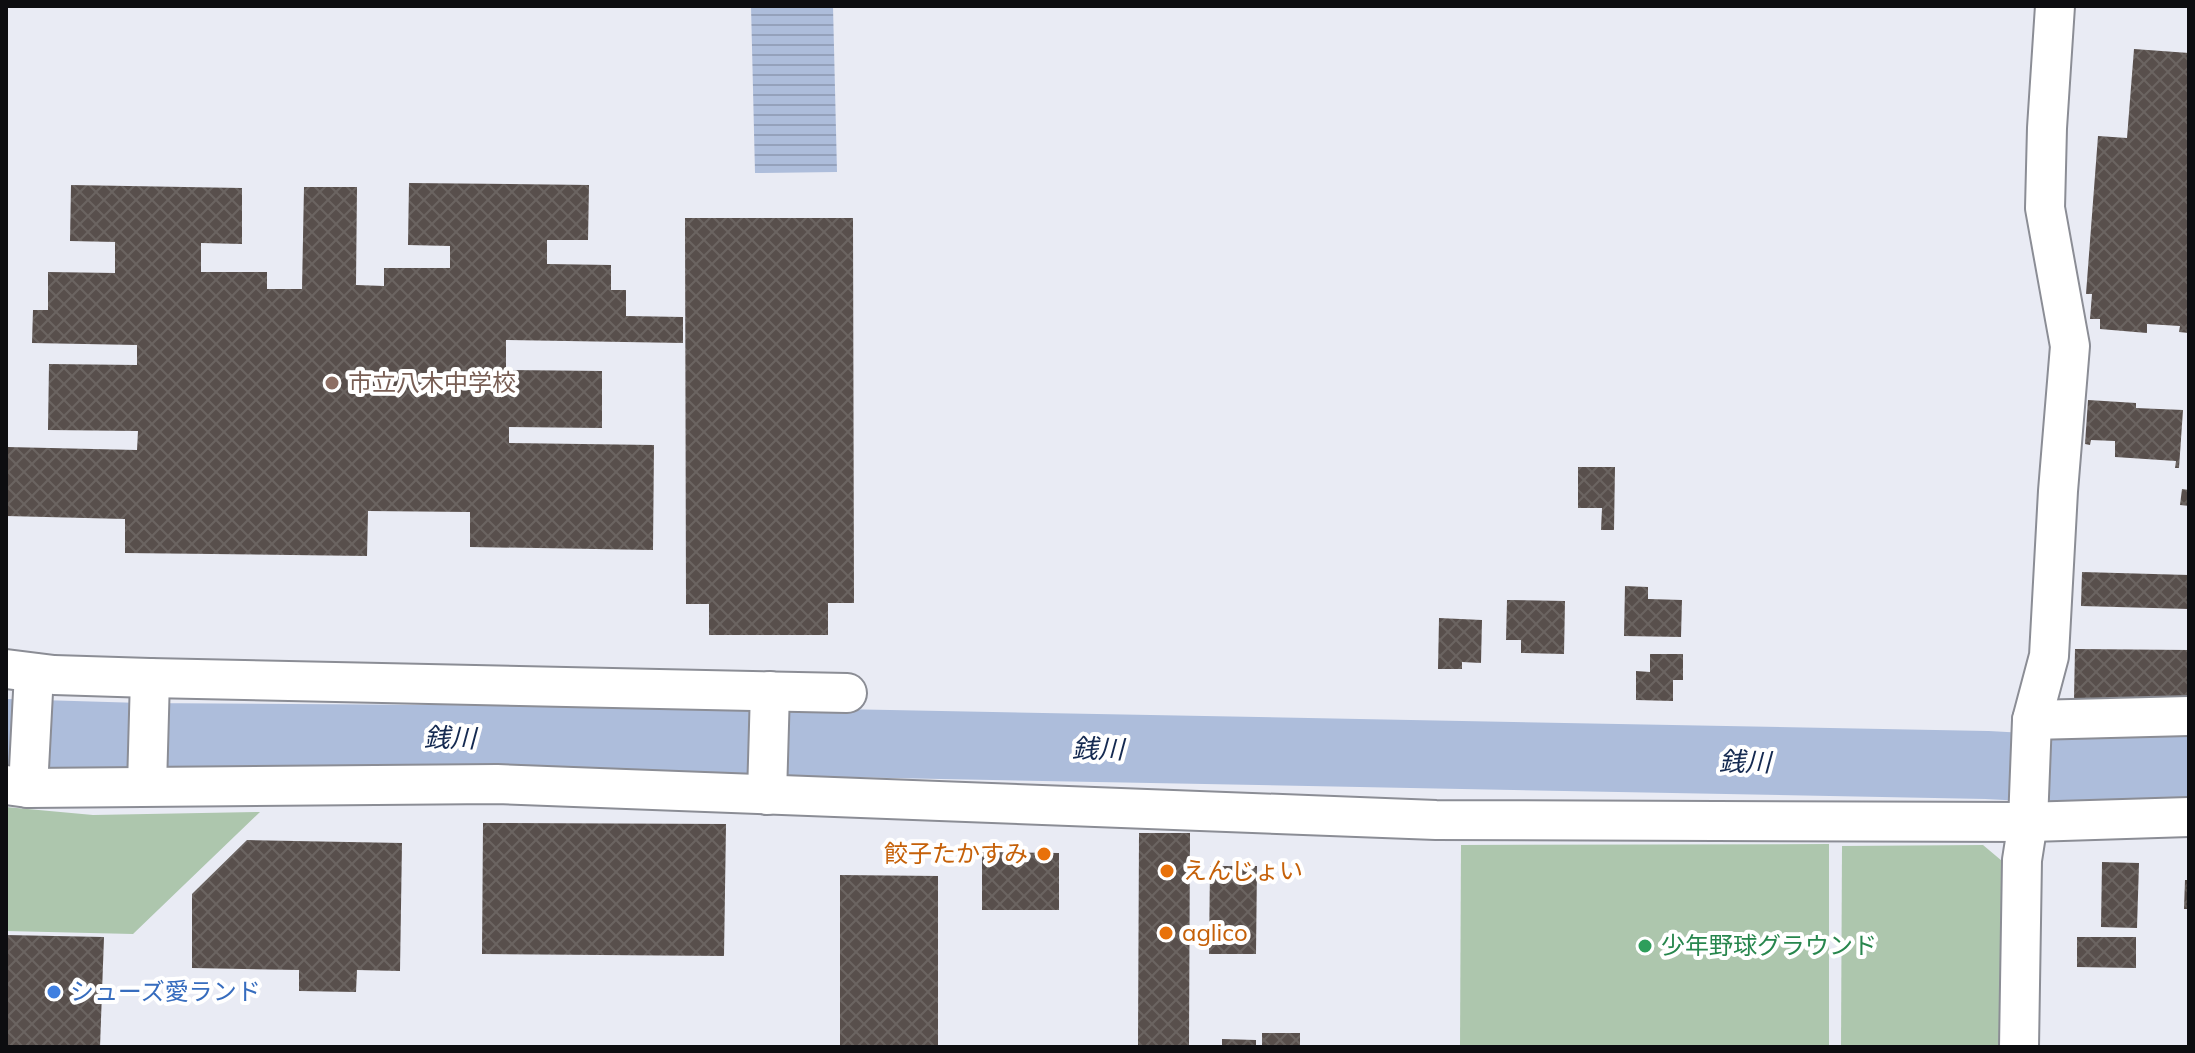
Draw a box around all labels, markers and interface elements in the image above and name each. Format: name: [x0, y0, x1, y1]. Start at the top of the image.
place label: 市立八木中学校: [348, 367, 516, 397]
marker: 市立八木中学校: [323, 374, 341, 392]
water label: 銭川: [424, 721, 479, 755]
water label: 銭川: [1072, 732, 1127, 766]
water label: 銭川: [1719, 745, 1774, 779]
place label: 餃子たかすみ: [884, 838, 1028, 868]
marker: 餃子たかすみ: [1035, 845, 1053, 863]
place label: えんじょい: [1183, 855, 1303, 885]
marker: えんじょい: [1158, 862, 1176, 880]
place label: aglico: [1182, 917, 1248, 947]
marker: aglico: [1157, 924, 1175, 942]
place label: 少年野球グラウンド: [1661, 930, 1877, 960]
marker: 少年野球グラウンド: [1636, 937, 1654, 955]
place label: シューズ愛ランド: [70, 976, 261, 1006]
marker: シューズ愛ランド: [45, 983, 63, 1001]

